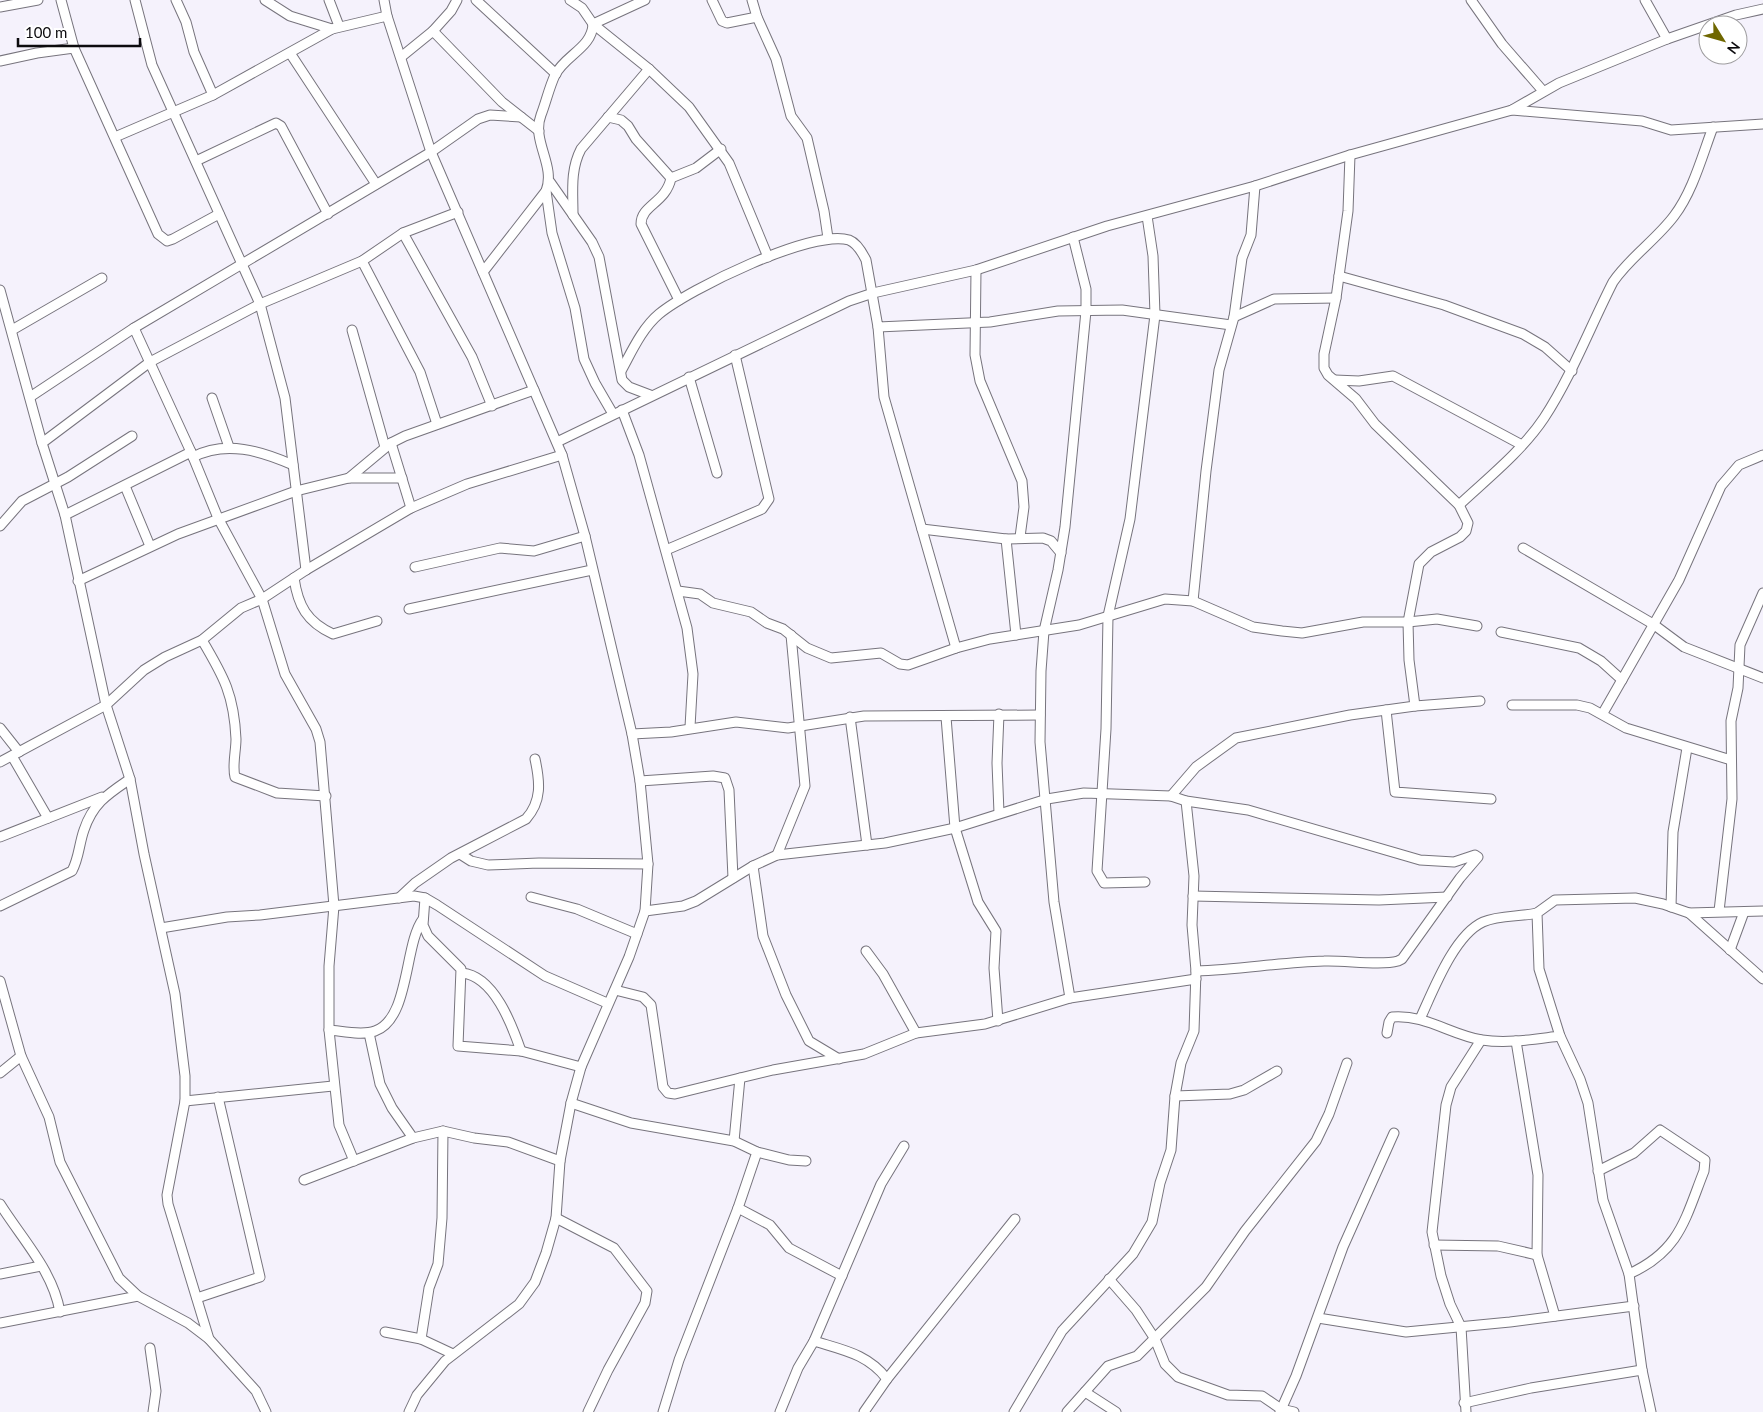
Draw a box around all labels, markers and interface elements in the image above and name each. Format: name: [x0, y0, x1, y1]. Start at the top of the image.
scale bar: [18, 15, 140, 47]
north arrow: [1698, 15, 1748, 65]
text: 100 m: [25, 23, 67, 41]
text: N: [1724, 39, 1744, 58]

